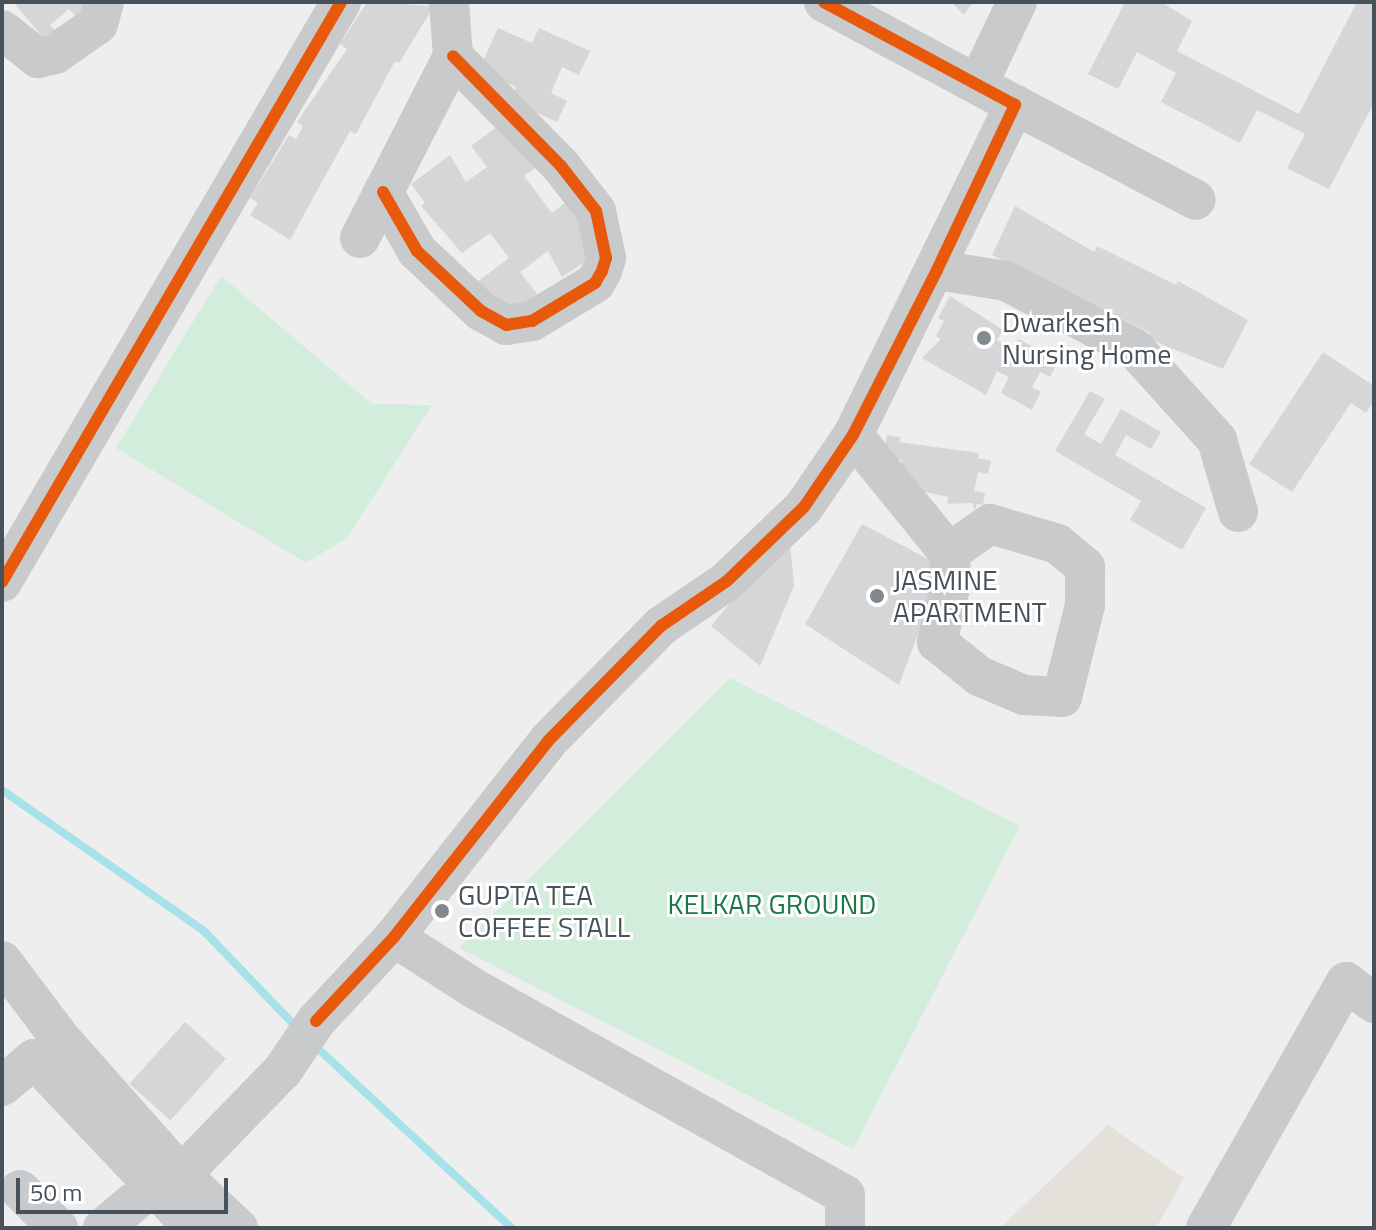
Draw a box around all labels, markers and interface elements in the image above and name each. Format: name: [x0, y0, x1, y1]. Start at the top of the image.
place label: Dwarkesh Nursing Home: [1002, 305, 1171, 371]
marker: Dwarkesh Nursing Home: [973, 327, 995, 349]
place label: JASMINE APARTMENT: [893, 563, 1046, 629]
marker: JASMINE APARTMENT: [868, 587, 886, 605]
place label: GUPTA TEA COFFEE STALL: [458, 878, 630, 944]
park label: KELKAR GROUND: [668, 887, 876, 921]
marker: GUPTA TEA COFFEE STALL: [433, 902, 451, 920]
scale bar: [20, 1162, 232, 1212]
text: 50 m: [30, 1174, 82, 1210]

